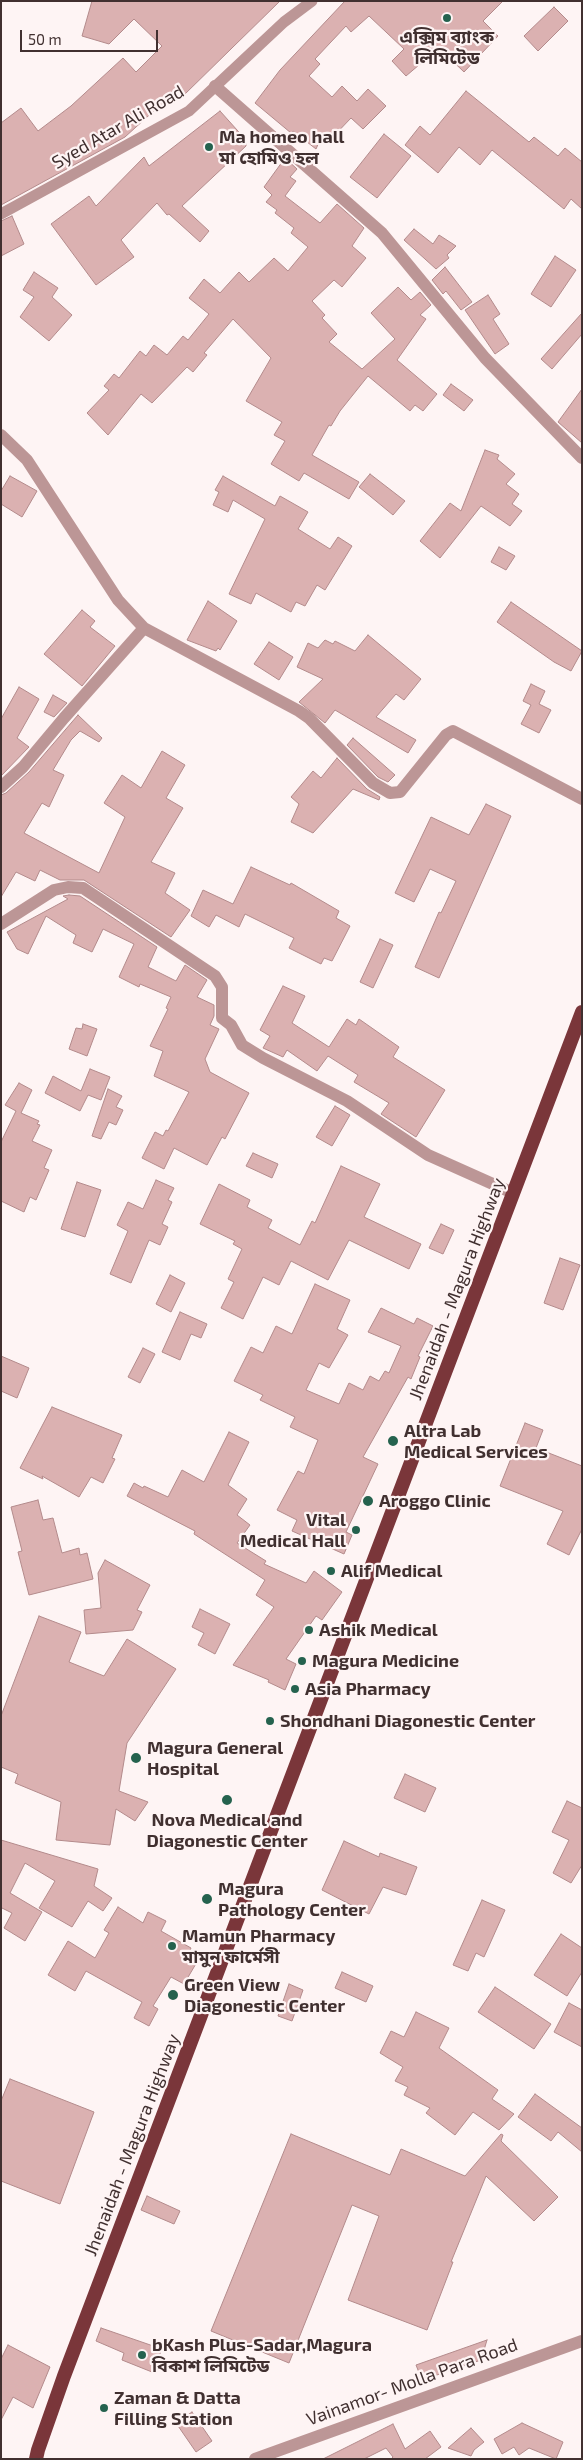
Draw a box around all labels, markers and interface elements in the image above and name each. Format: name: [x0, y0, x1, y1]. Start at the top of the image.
marker: এক্সিম ব্যাংক লিমিটেড: [441, 12, 453, 24]
scale bar: [22, 20, 160, 52]
place label: এক্সিম ব্যাংক লিমিটেড: [400, 26, 494, 68]
text: 50 m: [28, 30, 62, 48]
street label: Syed Atar Ali Road: [48, 80, 188, 174]
place label: Ma homeo hall মা হোমিও হল: [219, 126, 344, 168]
marker: Ma homeo hall মা হোমিও হল: [203, 141, 215, 153]
street label: Jhenaidah - Magura Highway: [405, 1175, 509, 1403]
place label: Altra Lab Medical Services: [404, 1420, 548, 1462]
marker: Altra Lab Medical Services: [386, 1434, 400, 1448]
place label: Aroggo Clinic: [379, 1490, 491, 1512]
marker: Aroggo Clinic: [361, 1494, 375, 1508]
place label: Vital Medical Hall: [240, 1509, 346, 1552]
marker: Vital Medical Hall: [350, 1524, 362, 1536]
place label: Alif Medical: [341, 1560, 442, 1582]
marker: Alif Medical: [325, 1565, 337, 1577]
place label: Ashik Medical: [319, 1619, 438, 1641]
marker: Ashik Medical: [303, 1624, 315, 1636]
place label: Magura Medicine: [312, 1650, 459, 1672]
marker: Magura Medicine: [296, 1655, 308, 1667]
place label: Asia Pharmacy: [305, 1678, 431, 1700]
marker: Asia Pharmacy: [289, 1683, 301, 1695]
place label: Shondhani Diagonestic Center: [280, 1710, 536, 1732]
marker: Shondhani Diagonestic Center: [264, 1715, 276, 1727]
place label: Magura General Hospital: [147, 1737, 283, 1780]
marker: Magura General Hospital: [129, 1751, 143, 1765]
marker: Nova Medical and Diagonestic Center: [220, 1793, 234, 1807]
place label: Nova Medical and Diagonestic Center: [146, 1809, 308, 1852]
place label: Magura Pathology Center: [218, 1878, 366, 1920]
marker: Magura Pathology Center: [200, 1892, 214, 1906]
place label: Mamun Pharmacy মামুন ফার্মেসী: [182, 1925, 335, 1968]
marker: Mamun Pharmacy মামুন ফার্মেসী: [166, 1940, 178, 1952]
place label: Green View Diagonestic Center: [184, 1974, 345, 2016]
marker: Green View Diagonestic Center: [166, 1988, 180, 2002]
street label: Jhenaidah - Magura Highway: [80, 2031, 184, 2259]
place label: bKash Plus-Sadar,Magura বিকাশ লিমিটেড: [152, 2334, 372, 2376]
street label: Vainamor- Molla Para Road: [303, 2334, 521, 2430]
marker: bKash Plus-Sadar,Magura বিকাশ লিমিটেড: [136, 2349, 148, 2361]
place label: Zaman & Datta Filling Station: [114, 2387, 241, 2430]
marker: Zaman & Datta Filling Station: [98, 2402, 110, 2414]

